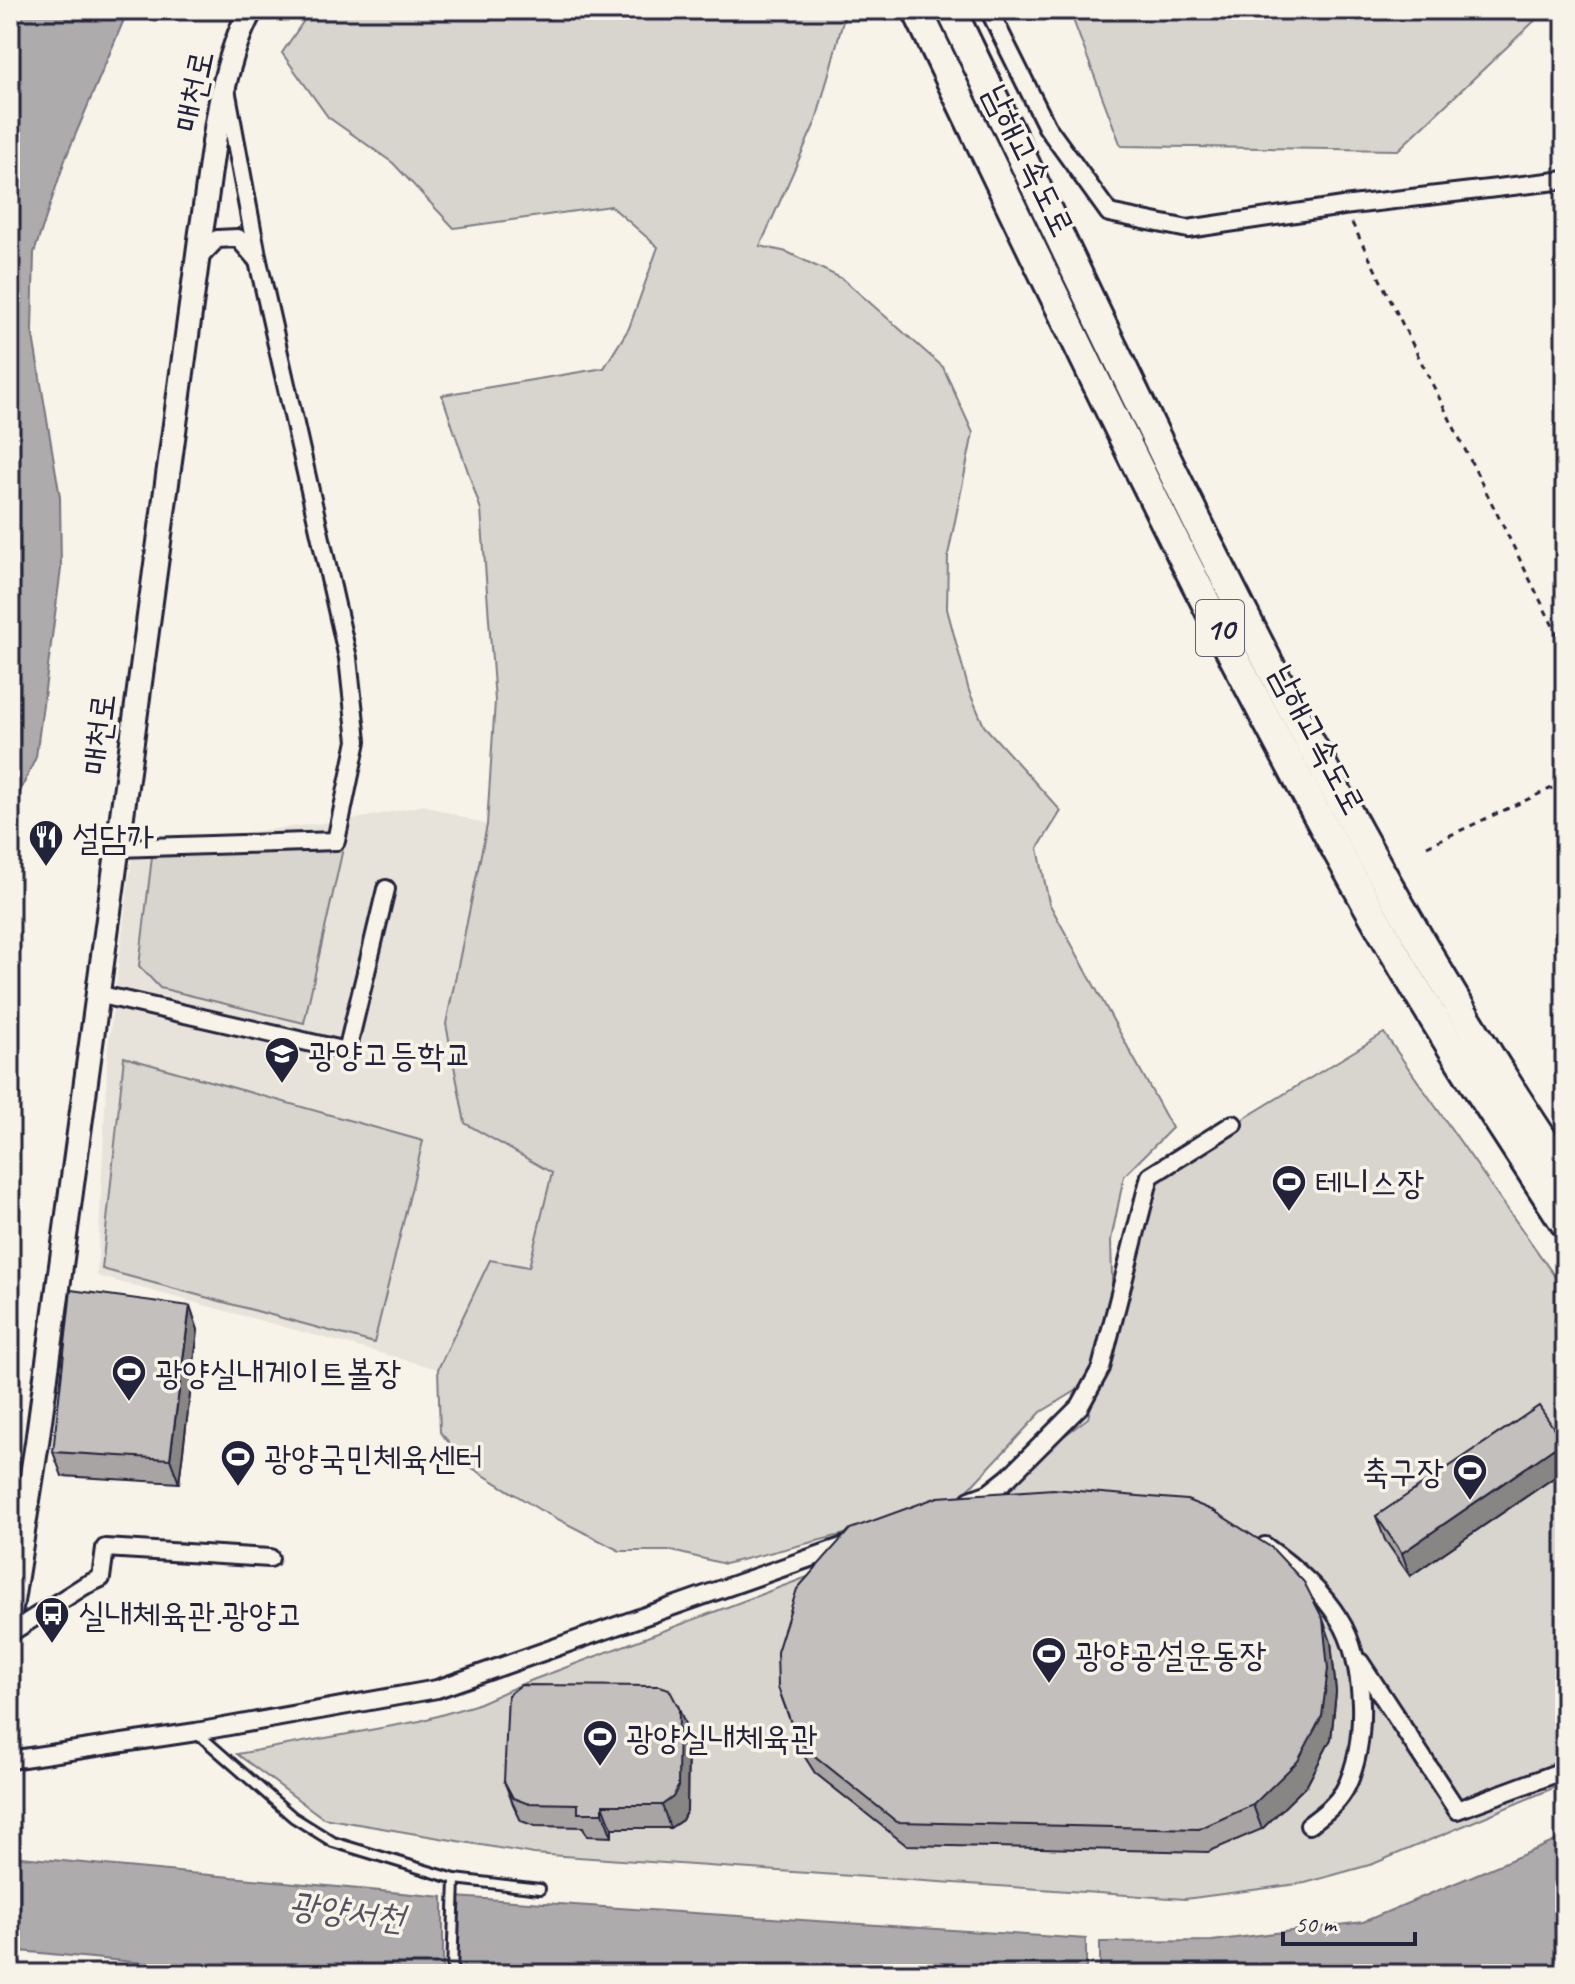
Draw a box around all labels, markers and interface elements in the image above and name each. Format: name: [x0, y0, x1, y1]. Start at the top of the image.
street label: 매천로: [164, 46, 223, 136]
street label: 남해고속도로: [974, 77, 1085, 243]
road number: 10: [1196, 600, 1244, 656]
street label: 남해고속도로: [1261, 657, 1376, 822]
street label: 매천로: [72, 691, 125, 777]
place label: 설담가: [72, 816, 154, 859]
restaurant icon: 설담가: [27, 818, 65, 868]
place label: 광양고등학교: [308, 1033, 472, 1076]
school or university icon: 광양고등학교: [263, 1035, 301, 1085]
place label: 테니스장: [1315, 1161, 1424, 1204]
sports icon: 테니스장: [1270, 1163, 1308, 1213]
place label: 광양실내게이트볼장: [155, 1351, 401, 1394]
sports icon: 광양실내게이트볼장: [110, 1353, 148, 1403]
place label: 광양국민체육센터: [264, 1436, 483, 1479]
sports icon: 광양국민체육센터: [219, 1438, 257, 1488]
place label: 축구장: [1362, 1450, 1444, 1493]
sports icon: 축구장: [1451, 1452, 1489, 1502]
place label: 실내체육관.광양고: [78, 1593, 304, 1636]
bus stop icon: 실내체육관.광양고: [33, 1595, 71, 1645]
place label: 광양공설운동장: [1075, 1633, 1267, 1676]
sports icon: 광양공설운동장: [1030, 1635, 1068, 1685]
place label: 광양실내체육관: [626, 1716, 818, 1759]
sports icon: 광양실내체육관: [581, 1718, 619, 1768]
water label: 광양서천: [287, 1881, 410, 1941]
scale bar: [1283, 1896, 1415, 1946]
text: 50 m: [1295, 1909, 1338, 1939]

